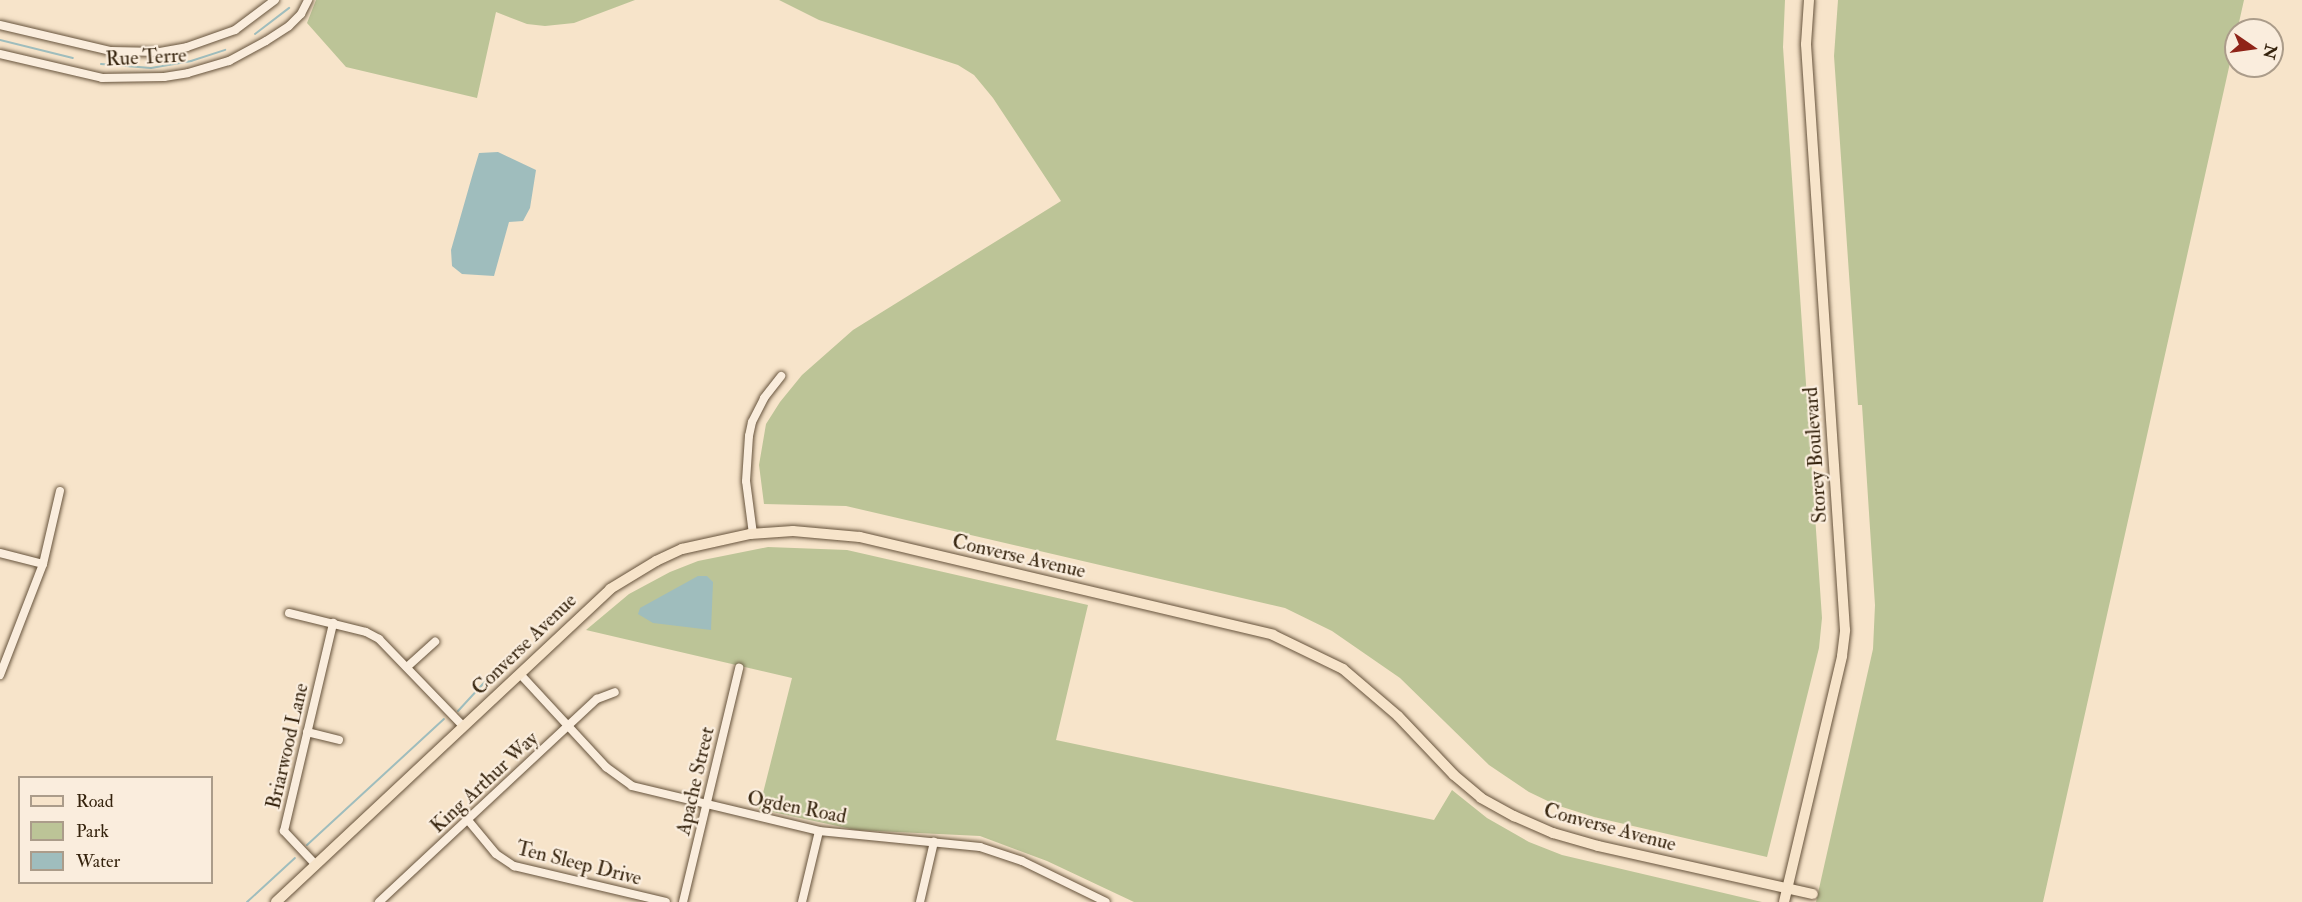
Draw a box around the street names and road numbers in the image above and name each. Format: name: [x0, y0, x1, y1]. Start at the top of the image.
street label: Rue Terre: [105, 43, 187, 71]
street label: Storey Boulevard: [1798, 386, 1832, 524]
street label: Converse Avenue: [950, 529, 1088, 583]
street label: Converse Avenue: [467, 588, 581, 700]
street label: Briarwood Lane: [261, 681, 313, 811]
street label: Apache Street: [671, 725, 719, 837]
street label: King Arthur Way: [425, 726, 543, 838]
street label: Ogden Road: [745, 786, 849, 828]
street label: Converse Avenue: [1541, 798, 1679, 856]
street label: Ten Sleep Drive: [514, 836, 644, 890]

